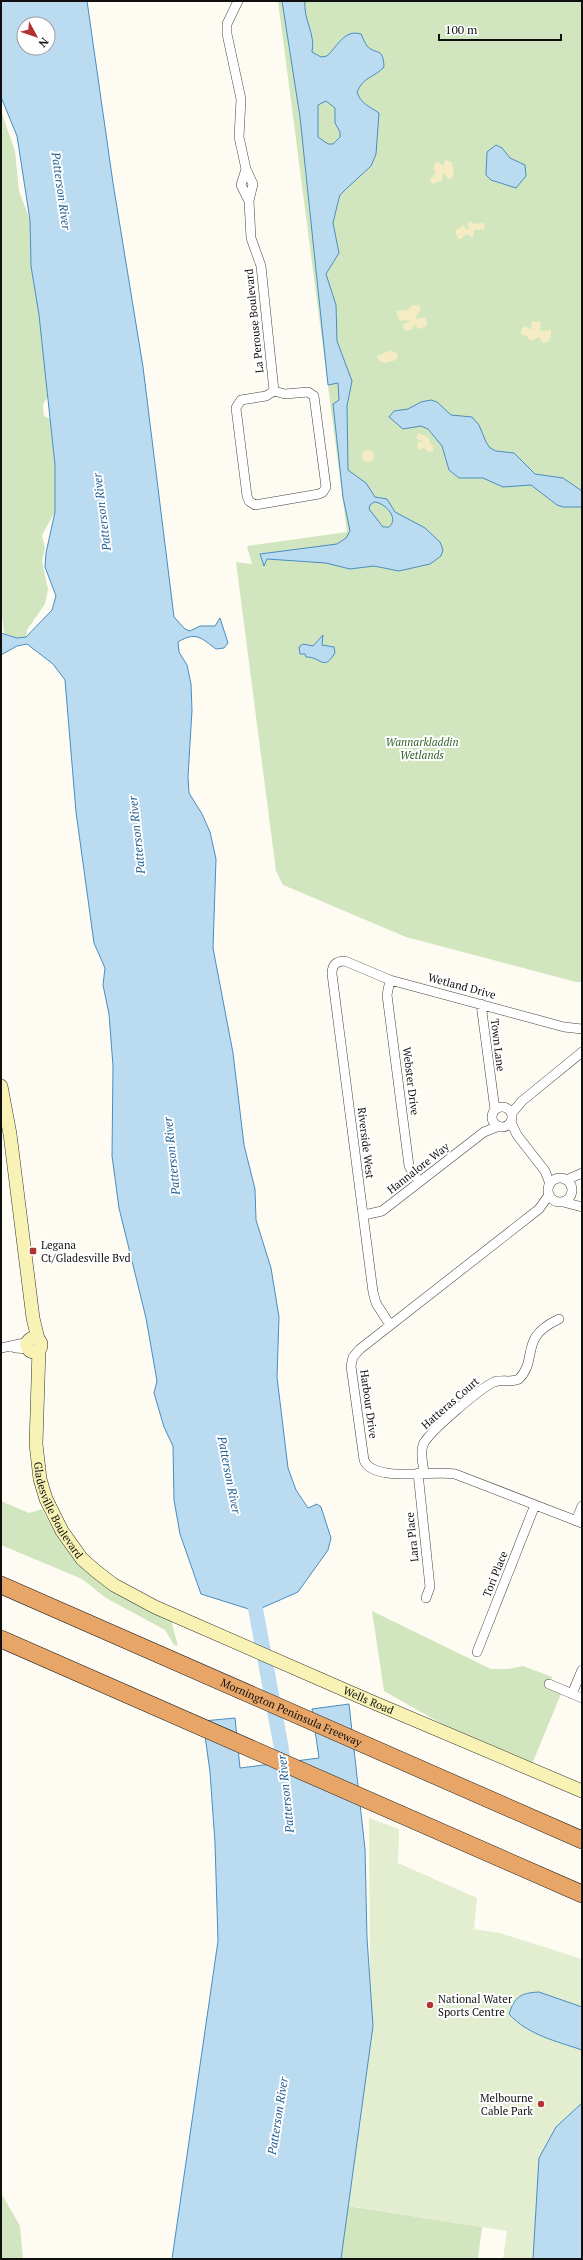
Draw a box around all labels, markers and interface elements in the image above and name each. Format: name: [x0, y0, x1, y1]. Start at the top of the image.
north arrow: [16, 16, 56, 56]
scale bar: [439, 16, 561, 42]
text: 100 m: [445, 22, 478, 37]
text: N: [35, 35, 52, 51]
water label: Patterson River: [48, 150, 75, 232]
street label: La Perouse Boulevard: [242, 268, 266, 374]
water label: Patterson River: [89, 471, 114, 553]
park label: Wannarkladdin Wetlands: [385, 735, 459, 762]
water label: Patterson River: [125, 794, 148, 876]
street label: Wetland Drive: [427, 970, 498, 1002]
street label: Town Lane: [488, 1018, 508, 1073]
street label: Webster Drive: [400, 1046, 422, 1116]
street label: Riverside West: [355, 1107, 377, 1179]
water label: Patterson River: [160, 1115, 183, 1197]
street label: Hannalore Way: [384, 1139, 452, 1197]
place label: Legana Ct/Gladesville Bvd: [41, 1238, 131, 1265]
marker: Legana Ct/Gladesville Bvd: [28, 1246, 38, 1256]
street label: Harbour Drive: [357, 1369, 381, 1440]
street label: Hatteras Court: [418, 1374, 482, 1432]
water label: Patterson River: [214, 1434, 245, 1516]
street label: Gladesville Boulevard: [31, 1461, 86, 1561]
street label: Lara Place: [402, 1511, 422, 1563]
street label: Tori Place: [479, 1549, 511, 1599]
street label: Mornington Peninsula Freeway: [219, 1675, 364, 1750]
street label: Wells Road: [341, 1683, 396, 1717]
water label: Patterson River: [274, 1753, 297, 1835]
place label: National Water Sports Centre: [438, 1992, 513, 2019]
marker: National Water Sports Centre: [425, 2000, 435, 2010]
water label: Patterson River: [264, 2075, 291, 2157]
place label: Melbourne Cable Park: [480, 2091, 533, 2118]
marker: Melbourne Cable Park: [536, 2099, 546, 2109]

